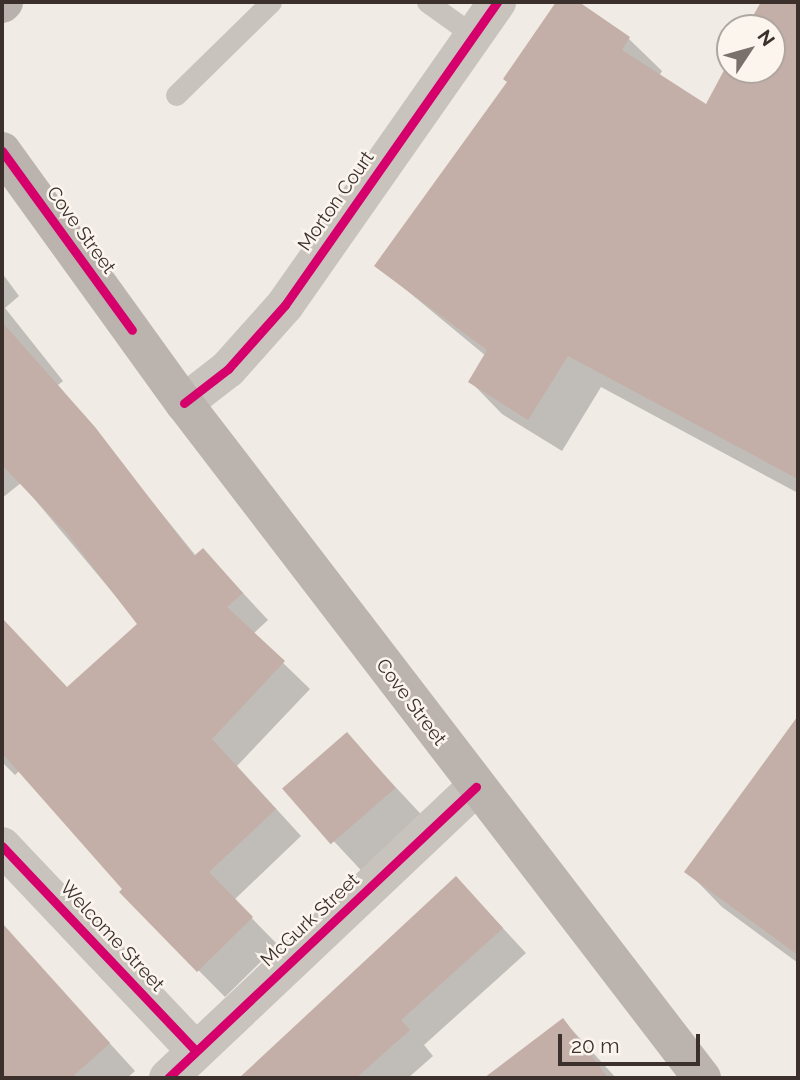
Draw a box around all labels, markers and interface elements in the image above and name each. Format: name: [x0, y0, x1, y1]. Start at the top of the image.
north arrow: [716, 14, 786, 84]
text: N: [753, 26, 780, 50]
street label: Morton Court: [293, 147, 379, 255]
street label: Cove Street: [42, 182, 120, 278]
street label: Cove Street: [371, 654, 451, 750]
street label: McGurk Street: [256, 869, 364, 971]
street label: Welcome Street: [55, 876, 169, 996]
scale bar: [562, 1020, 704, 1064]
text: 20 m: [571, 1033, 619, 1058]

